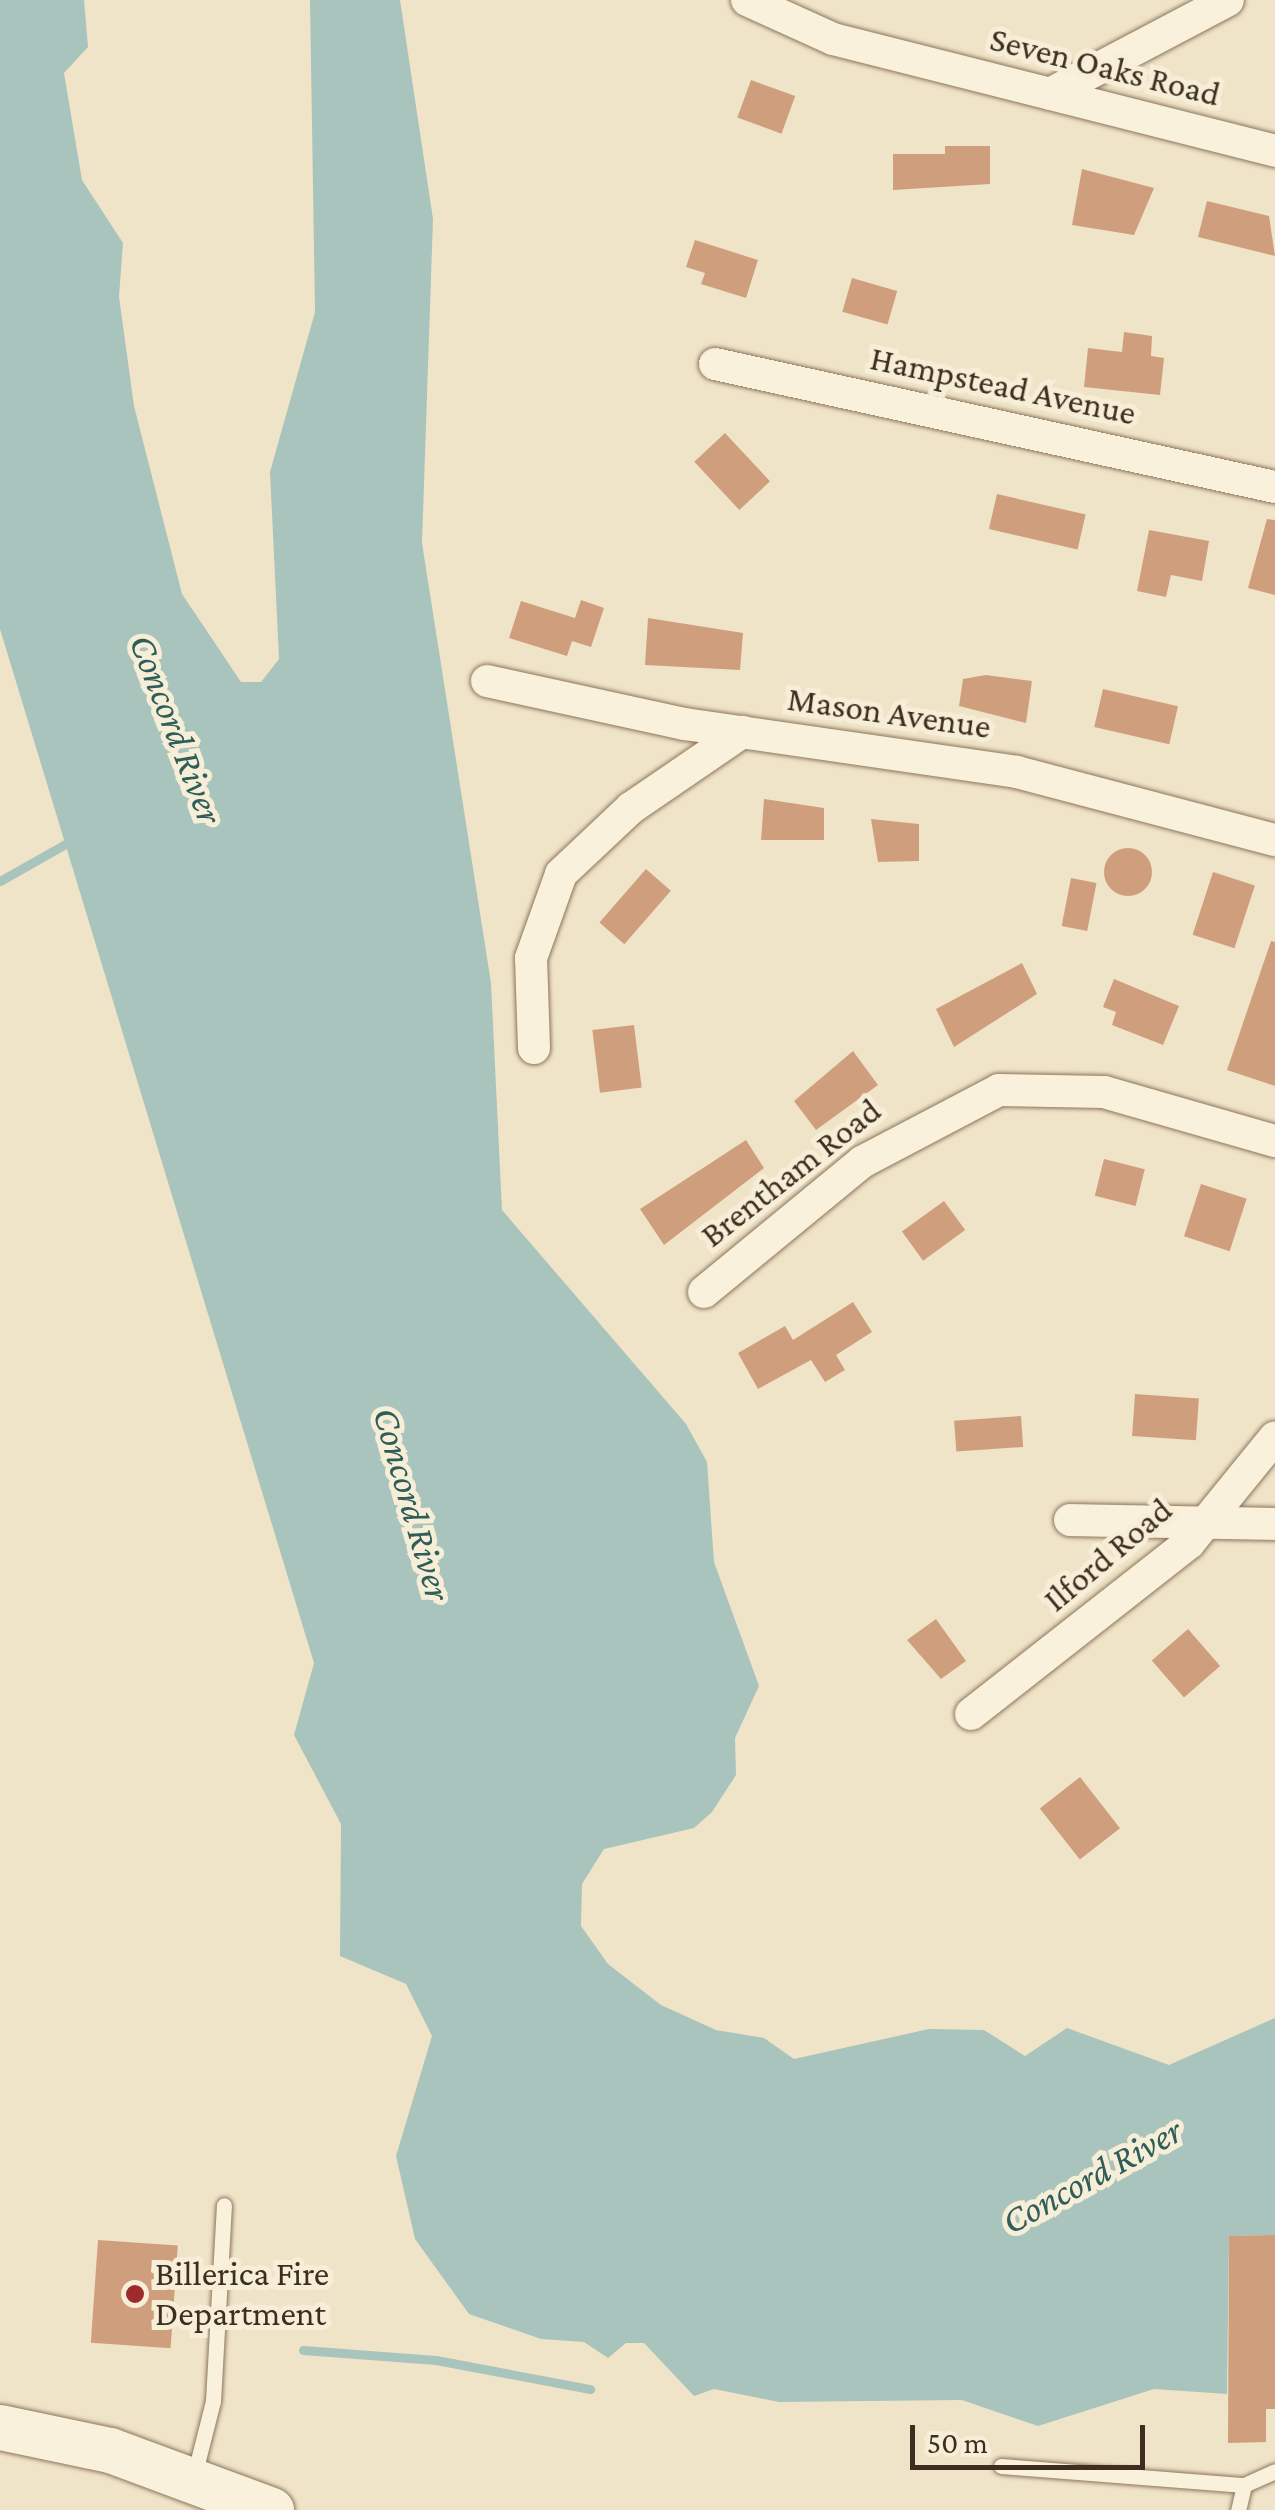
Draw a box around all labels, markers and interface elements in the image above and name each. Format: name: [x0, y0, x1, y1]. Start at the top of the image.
street label: Seven Oaks Road: [986, 18, 1224, 116]
street label: Hampstead Avenue: [866, 337, 1140, 435]
water label: Concord River: [119, 628, 233, 830]
street label: Mason Avenue: [785, 678, 993, 748]
street label: Brentham Road: [692, 1090, 890, 1256]
water label: Concord River: [363, 1402, 461, 1606]
street label: Ilford Road: [1035, 1489, 1181, 1621]
water label: Concord River: [994, 2108, 1190, 2244]
place label: Billerica Fire Department: [155, 2253, 329, 2335]
marker: Billerica Fire Department: [124, 2283, 146, 2305]
scale bar: [915, 2405, 1150, 2467]
text: 50 m: [927, 2426, 988, 2459]

